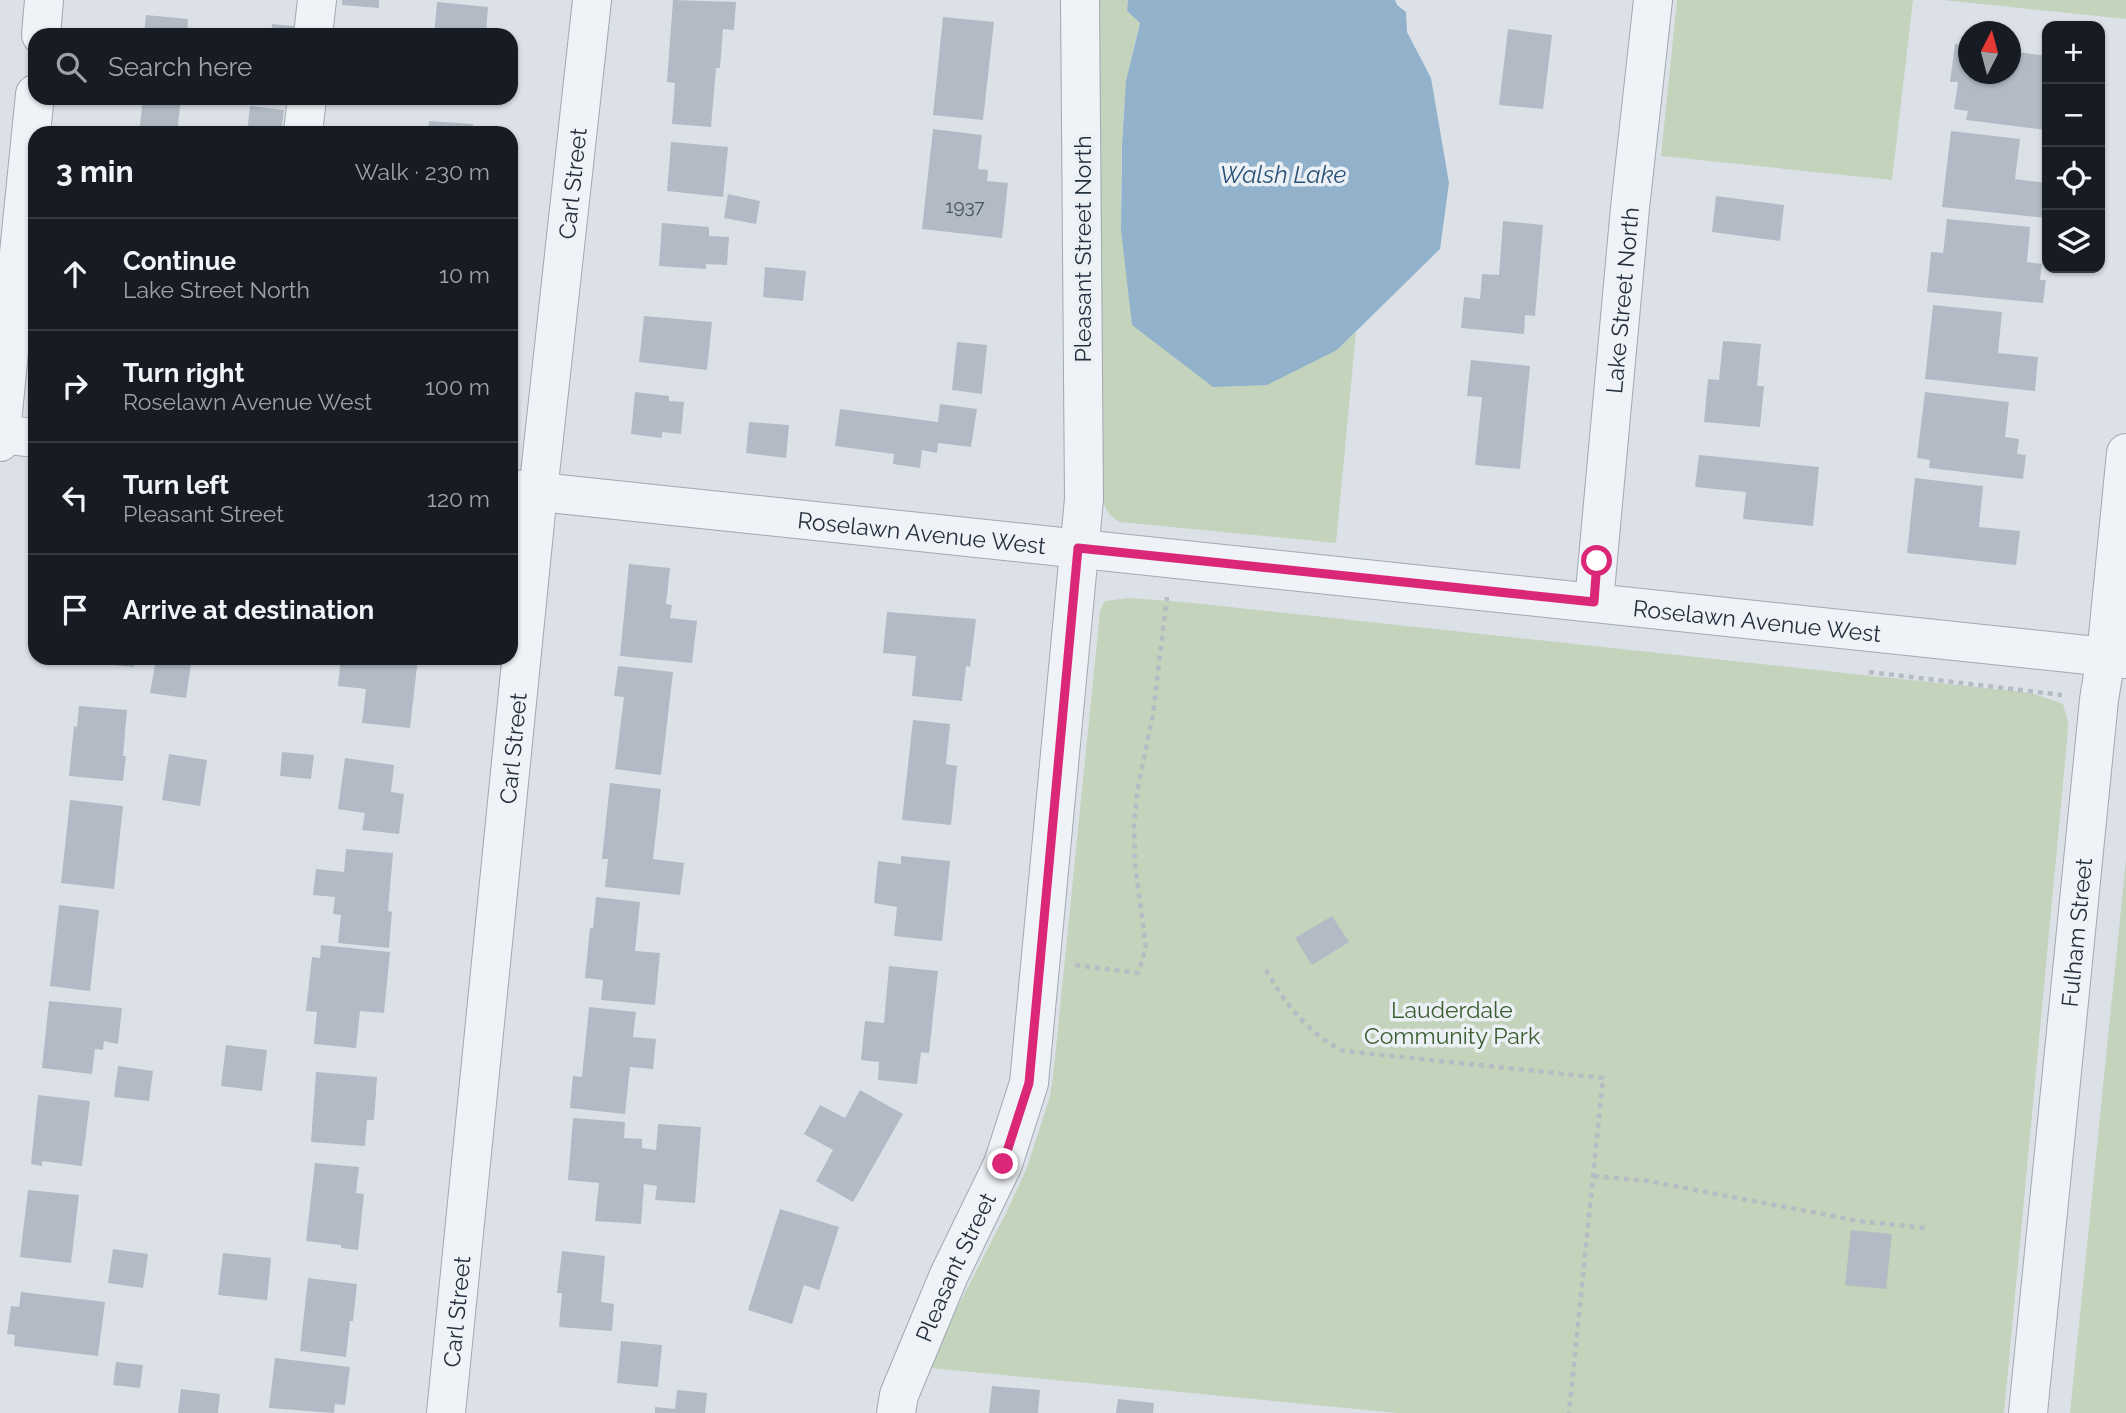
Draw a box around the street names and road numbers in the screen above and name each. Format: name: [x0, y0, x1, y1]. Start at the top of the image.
street label: Carl Street: [552, 126, 591, 240]
street label: Pleasant Street North: [1069, 135, 1096, 363]
street label: Lake Street North: [1600, 206, 1644, 395]
street label: Roselawn Avenue West: [796, 506, 1047, 559]
street label: Roselawn Avenue West: [1632, 594, 1883, 647]
street label: Carl Street: [493, 691, 531, 805]
street label: Fulham Street: [2055, 856, 2097, 1008]
street label: Pleasant Street: [909, 1188, 1001, 1346]
street label: Carl Street: [437, 1254, 475, 1368]

